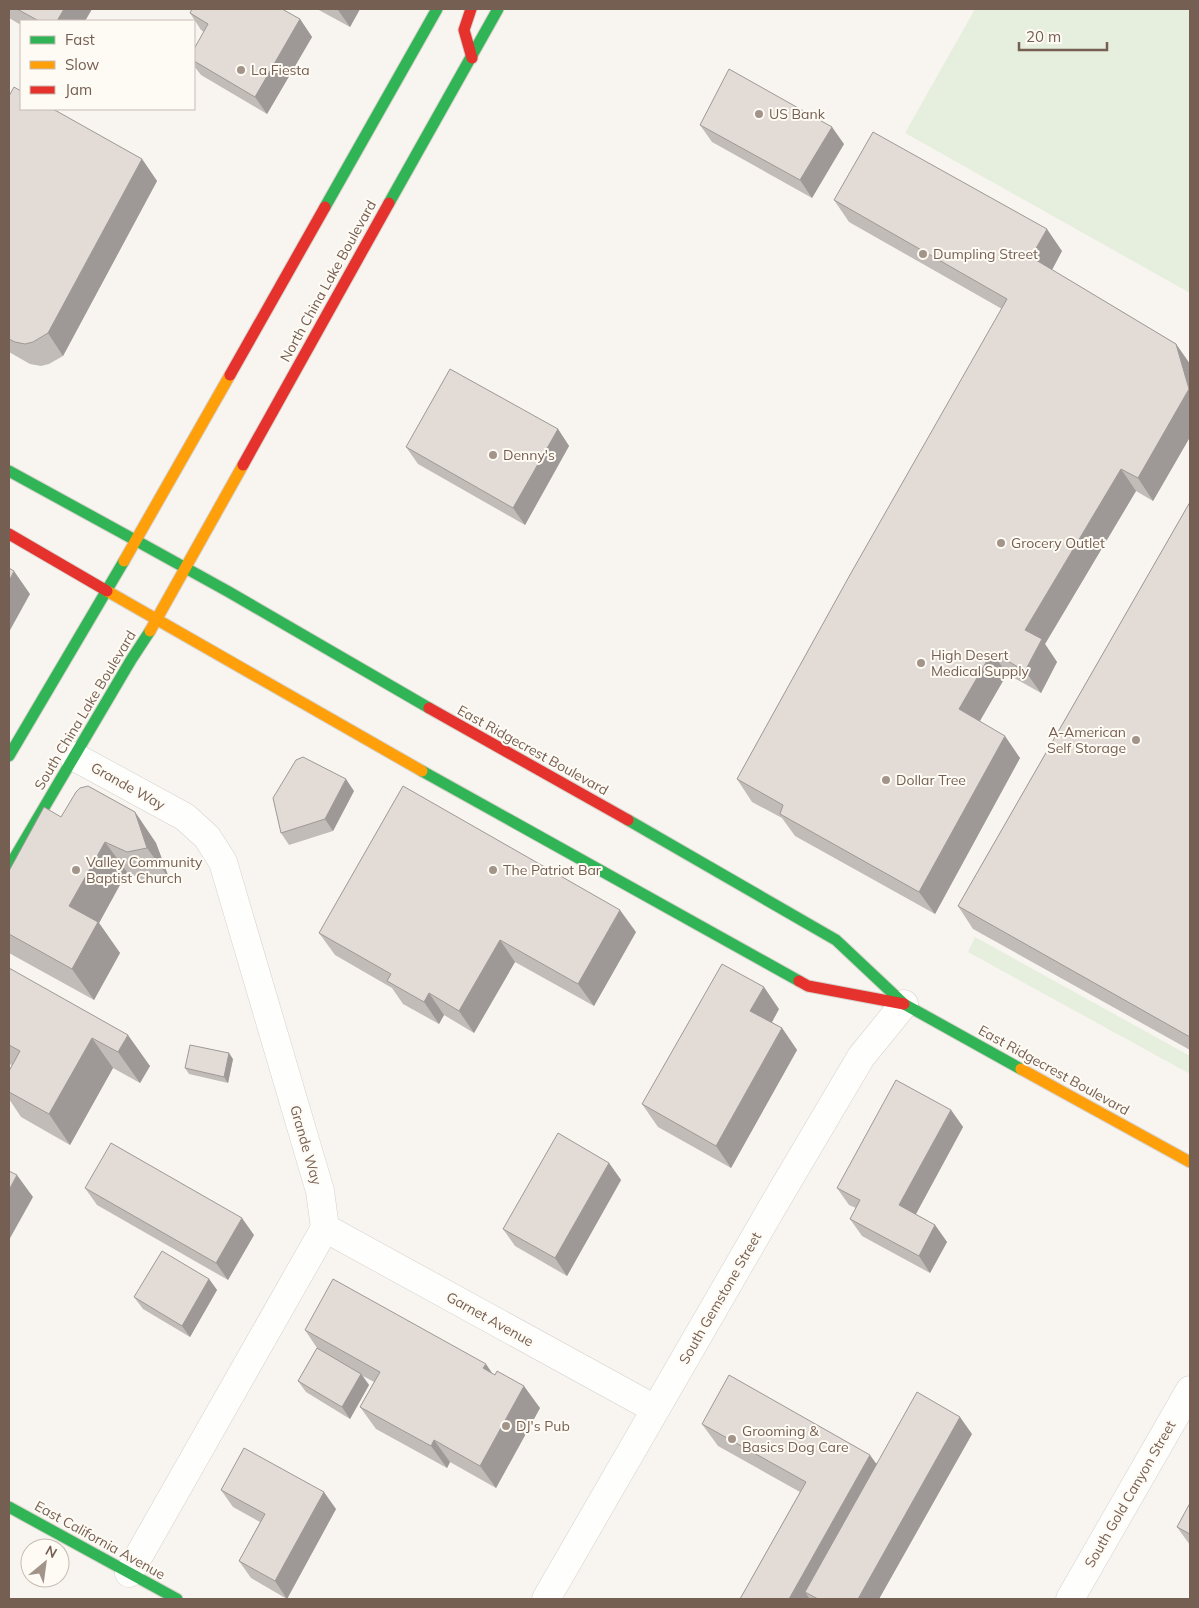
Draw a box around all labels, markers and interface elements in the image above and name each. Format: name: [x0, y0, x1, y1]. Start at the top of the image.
legend: [20, 20, 195, 110]
scale bar: [1019, 20, 1106, 52]
text: 20 m: [1026, 27, 1061, 46]
text: Fast: [65, 30, 95, 49]
text: Slow: [65, 55, 99, 74]
place label: La Fiesta: [251, 61, 310, 79]
marker: La Fiesta: [235, 64, 247, 76]
text: Jam: [65, 80, 92, 99]
place label: US Bank: [769, 105, 826, 123]
marker: US Bank: [753, 108, 765, 120]
street label: North China Lake Boulevard: [276, 197, 380, 365]
place label: Dumpling Street: [933, 245, 1038, 263]
marker: Dumpling Street: [917, 248, 929, 260]
place label: Denny's: [503, 446, 555, 464]
marker: Denny's: [487, 449, 499, 461]
place label: Grocery Outlet: [1011, 534, 1105, 552]
marker: Grocery Outlet: [995, 537, 1007, 549]
street label: South China Lake Boulevard: [30, 627, 140, 793]
place label: High Desert Medical Supply: [931, 646, 1030, 680]
marker: High Desert Medical Supply: [915, 657, 927, 669]
street label: East Ridgecrest Boulevard: [454, 701, 612, 799]
place label: A-American Self Storage: [1047, 723, 1126, 757]
marker: A-American Self Storage: [1130, 734, 1142, 746]
street label: Grande Way: [88, 758, 169, 814]
place label: Dollar Tree: [896, 771, 966, 789]
marker: Dollar Tree: [880, 774, 892, 786]
place label: Valley Community Baptist Church: [86, 853, 203, 887]
place label: The Patriot Bar: [503, 861, 602, 879]
marker: Valley Community Baptist Church: [70, 864, 82, 876]
marker: The Patriot Bar: [487, 864, 499, 876]
street label: East Ridgecrest Boulevard: [975, 1021, 1133, 1119]
street label: Grande Way: [286, 1103, 326, 1187]
street label: South Gemstone Street: [675, 1229, 765, 1367]
street label: Garnet Avenue: [443, 1288, 537, 1350]
place label: DJ's Pub: [516, 1417, 570, 1435]
street label: South Gold Canyon Street: [1080, 1417, 1180, 1571]
marker: DJ's Pub: [500, 1420, 512, 1432]
place label: Grooming & Basics Dog Care: [742, 1422, 849, 1456]
marker: Grooming & Basics Dog Care: [726, 1433, 738, 1445]
street label: East California Avenue: [32, 1497, 168, 1583]
north arrow: [20, 1538, 70, 1588]
text: N: [42, 1541, 60, 1562]

